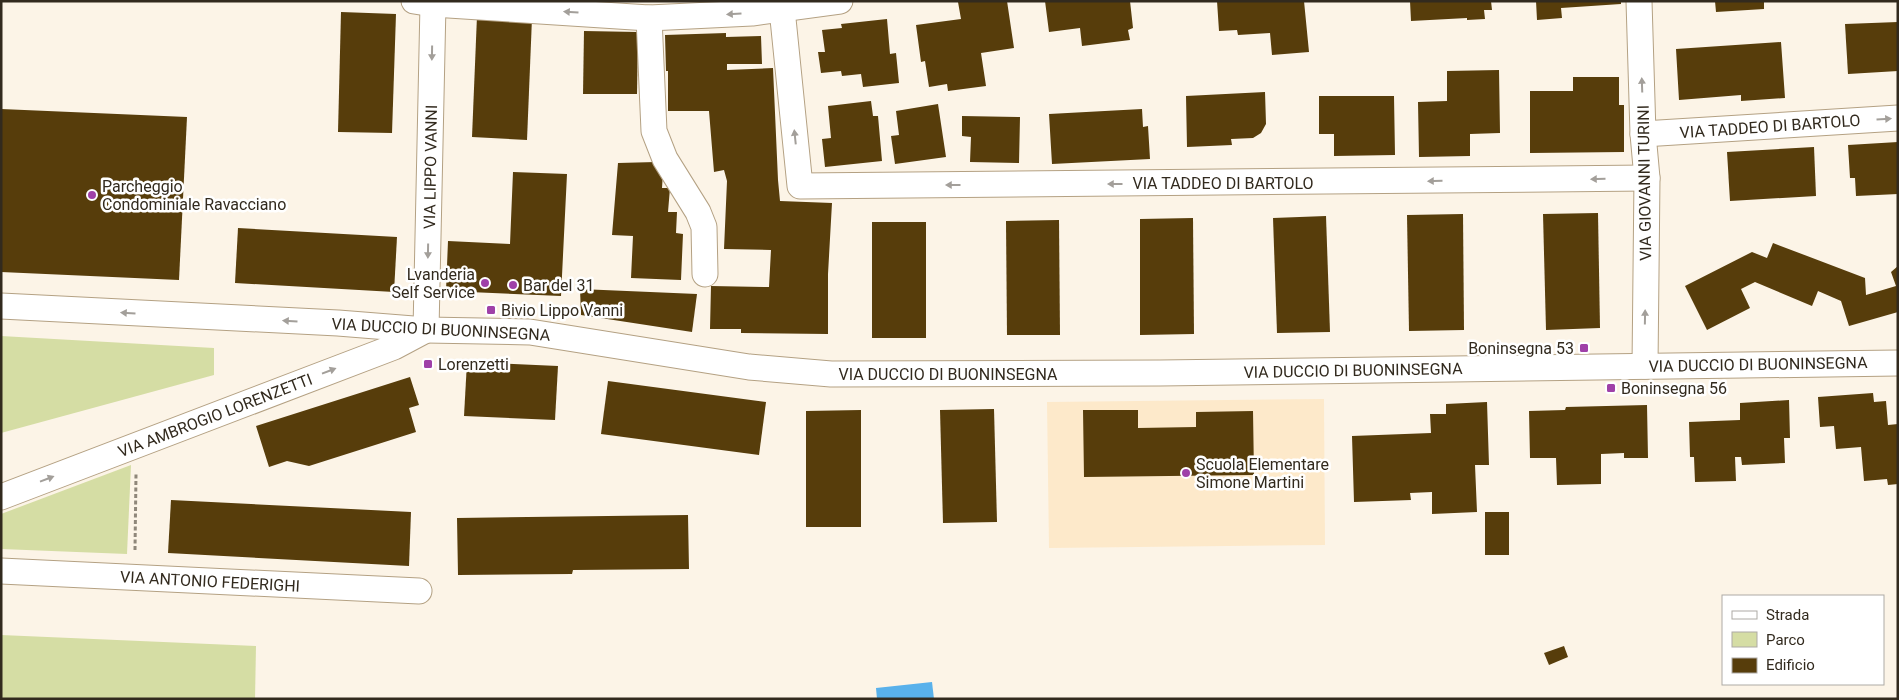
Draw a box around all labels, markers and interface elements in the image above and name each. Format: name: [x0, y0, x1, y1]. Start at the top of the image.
one-way arrow: [563, 8, 579, 16]
one-way arrow: [725, 10, 741, 18]
one-way arrow: [428, 45, 436, 61]
one-way arrow: [1637, 76, 1645, 92]
street label: VIA LIPPO VANNI: [420, 105, 441, 229]
street label: VIA GIOVANNI TURINI: [1634, 105, 1655, 261]
street label: VIA TADDEO DI BARTOLO: [1679, 111, 1861, 142]
one-way arrow: [1876, 114, 1892, 122]
one-way arrow: [791, 129, 799, 145]
street label: VIA TADDEO DI BARTOLO: [1132, 174, 1314, 193]
one-way arrow: [1590, 175, 1606, 183]
place label: Parcheggio Condominiale Ravacciano: [102, 177, 286, 214]
one-way arrow: [1427, 177, 1443, 185]
one-way arrow: [1107, 180, 1123, 188]
one-way arrow: [945, 181, 961, 189]
marker: Parcheggio Condominiale Ravacciano: [86, 189, 98, 201]
one-way arrow: [424, 243, 432, 259]
place label: Lvanderia Self Service: [392, 265, 475, 302]
place label: Bar del 31: [523, 276, 594, 295]
marker: Lvanderia Self Service: [479, 277, 491, 289]
marker: Bar del 31: [507, 279, 519, 291]
place label: Bivio Lippo Vanni: [501, 301, 623, 320]
marker: Bivio Lippo Vanni: [485, 304, 497, 316]
one-way arrow: [120, 308, 136, 316]
one-way arrow: [1641, 309, 1649, 325]
street label: VIA DUCCIO DI BUONINSEGNA: [331, 314, 551, 345]
one-way arrow: [282, 317, 298, 325]
place label: Boninsegna 53: [1468, 339, 1574, 358]
marker: Boninsegna 53: [1578, 342, 1590, 354]
street label: VIA DUCCIO DI BUONINSEGNA: [1648, 353, 1868, 376]
place label: Lorenzetti: [438, 355, 509, 374]
marker: Lorenzetti: [422, 358, 434, 370]
street label: VIA DUCCIO DI BUONINSEGNA: [1243, 359, 1463, 382]
street label: VIA DUCCIO DI BUONINSEGNA: [839, 365, 1058, 384]
one-way arrow: [322, 367, 337, 374]
street label: VIA AMBROGIO LORENZETTI: [115, 370, 315, 461]
place label: Boninsegna 56: [1621, 379, 1727, 398]
marker: Boninsegna 56: [1605, 382, 1617, 394]
place label: Scuola Elementare Simone Martini: [1196, 455, 1329, 492]
marker: Scuola Elementare Simone Martini: [1180, 467, 1192, 479]
one-way arrow: [40, 475, 55, 483]
street label: VIA ANTONIO FEDERIGHI: [119, 567, 300, 596]
legend: [1722, 595, 1884, 685]
text: Strada: [1766, 606, 1809, 624]
text: Parco: [1766, 631, 1805, 649]
text: Edificio: [1766, 656, 1815, 674]

